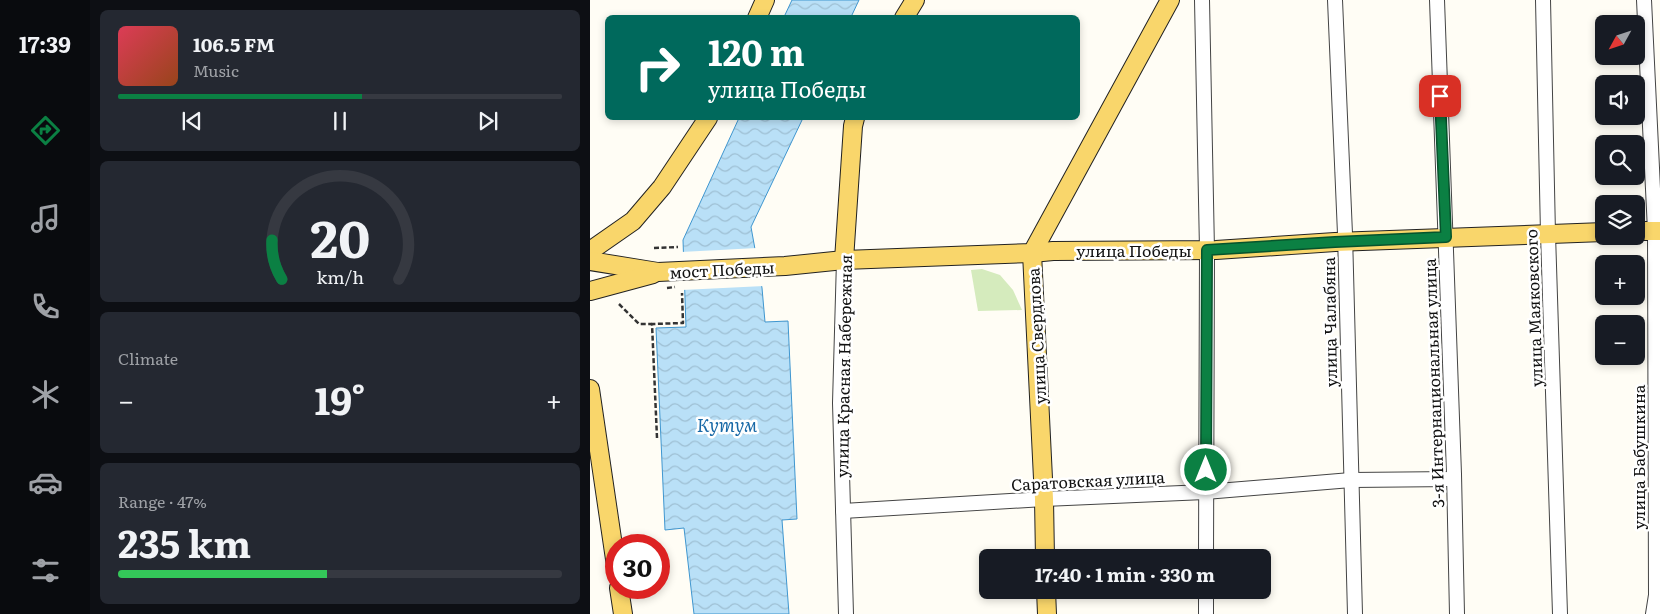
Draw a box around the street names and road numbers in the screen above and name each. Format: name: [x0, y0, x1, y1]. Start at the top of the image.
street label: улица Маяковского: [1518, 229, 1548, 387]
street label: улица Победы: [1076, 238, 1192, 262]
street label: мост Победы: [669, 254, 775, 284]
street label: улица Красная Набережная: [829, 254, 857, 478]
street label: улица Чалабяна: [1316, 256, 1342, 387]
street label: 3-я Интернациональная улица: [1417, 258, 1449, 508]
street label: улица Свердлова: [1020, 267, 1052, 405]
street label: улица Бабушкина: [1626, 384, 1650, 529]
street label: Саратовская улица: [1011, 464, 1166, 496]

